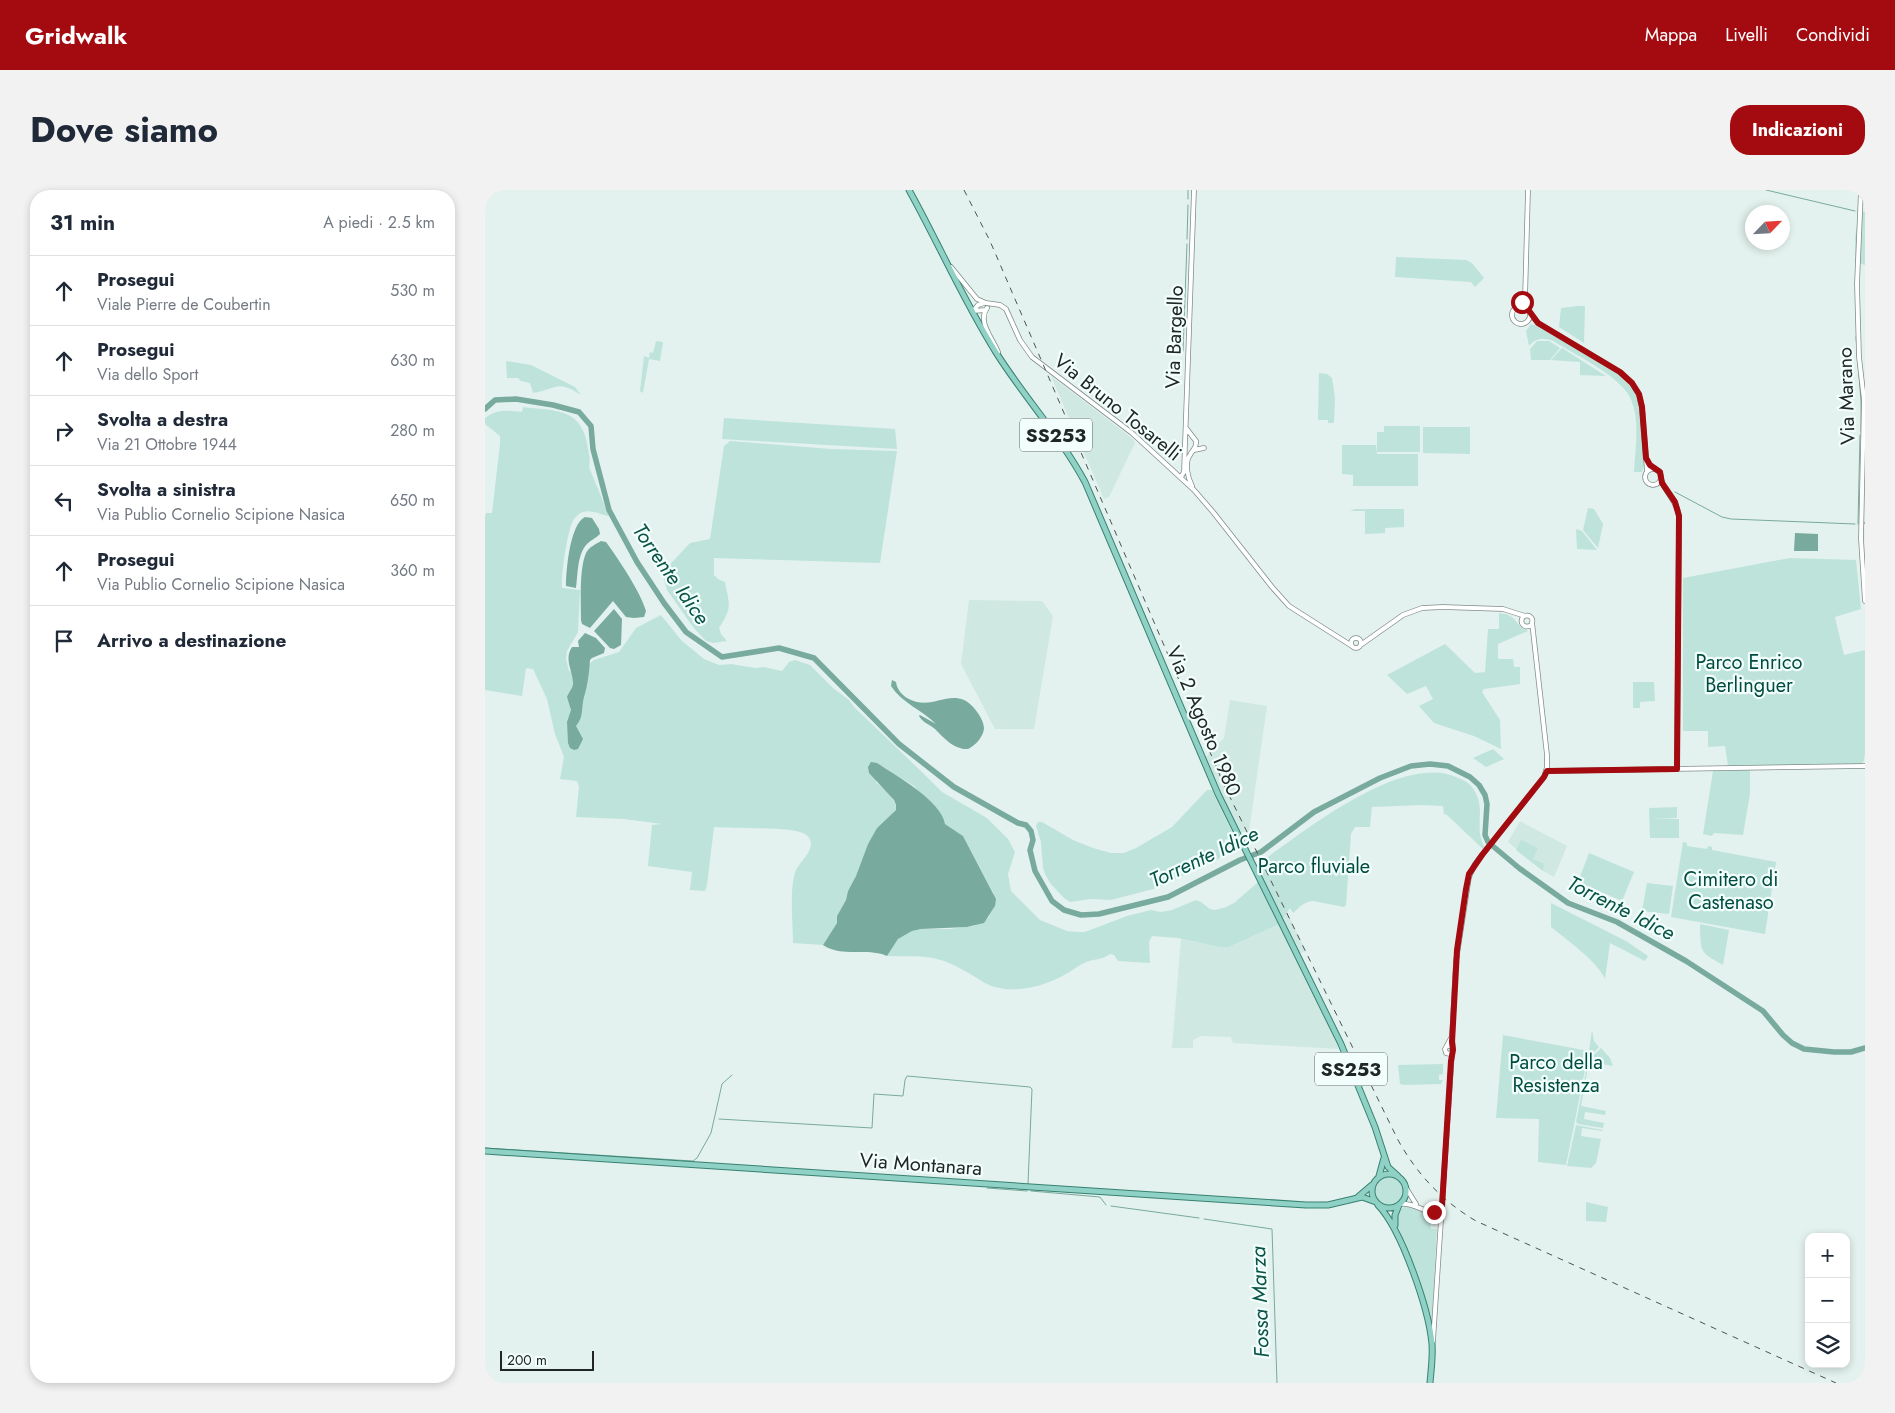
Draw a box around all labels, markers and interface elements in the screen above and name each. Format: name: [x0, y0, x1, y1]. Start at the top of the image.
text: Gridwalk: [25, 18, 127, 53]
text: Mappa: [1645, 22, 1697, 48]
text: Livelli: [1725, 22, 1768, 48]
text: Condividi: [1796, 22, 1870, 48]
text: Dove siamo: [30, 105, 218, 155]
button: Indicazioni: [1730, 105, 1865, 155]
north arrow: [1745, 205, 1790, 250]
text: 31 min: [50, 208, 115, 238]
text: A piedi · 2.5 km: [323, 211, 435, 234]
text: Prosegui: [97, 266, 175, 293]
icon: ahead: [50, 277, 78, 305]
text: 530 m: [390, 279, 435, 302]
street label: Via Bargello: [1158, 285, 1191, 389]
route start: [1511, 291, 1534, 314]
text: Viale Pierre de Coubertin: [97, 293, 271, 316]
text: Prosegui: [97, 336, 175, 363]
icon: ahead: [50, 347, 78, 375]
street label: Via Bruno Tosarelli: [1048, 347, 1188, 468]
street label: Via Marano: [1830, 347, 1863, 445]
text: 630 m: [390, 349, 435, 372]
text: Via dello Sport: [97, 363, 198, 386]
text: Svolta a destra: [97, 406, 228, 433]
icon: right: [50, 417, 78, 445]
road number: SS253: [1020, 418, 1092, 452]
text: 280 m: [390, 419, 435, 442]
text: Via 21 Ottobre 1944: [97, 433, 237, 456]
text: Svolta a sinistra: [97, 476, 236, 503]
icon: left: [50, 487, 78, 515]
text: 650 m: [390, 489, 435, 512]
text: Via Publio Cornelio Scipione Nasica: [97, 503, 345, 526]
water label: Torrente Idice: [625, 517, 717, 631]
text: Prosegui: [97, 546, 175, 573]
icon: ahead: [50, 557, 78, 585]
text: 360 m: [390, 559, 435, 582]
text: Via Publio Cornelio Scipione Nasica: [97, 573, 345, 596]
icon: arrive: [50, 627, 78, 655]
text: Arrivo a destinazione: [97, 627, 286, 654]
street label: Via 2 Agosto 1980: [1159, 642, 1248, 801]
park label: Parco Enrico Berlinguer: [1695, 648, 1803, 700]
water label: Torrente Idice: [1145, 818, 1264, 895]
park label: Parco fluviale: [1258, 852, 1370, 881]
park label: Cimitero di Castenaso: [1684, 865, 1778, 917]
water label: Torrente Idice: [1562, 868, 1680, 948]
park label: Parco della Resistenza: [1509, 1048, 1603, 1100]
road number: SS253: [1315, 1052, 1387, 1086]
street label: Via Montanara: [859, 1146, 983, 1183]
route end: [1423, 1201, 1446, 1224]
map controls: [1805, 1233, 1850, 1368]
button: +: [1805, 1233, 1850, 1278]
water label: Fossa Marza: [1243, 1245, 1277, 1358]
button: −: [1805, 1278, 1850, 1323]
button: layers: [1805, 1323, 1850, 1368]
scale bar: [500, 1348, 594, 1371]
text: 200 m: [507, 1350, 547, 1370]

